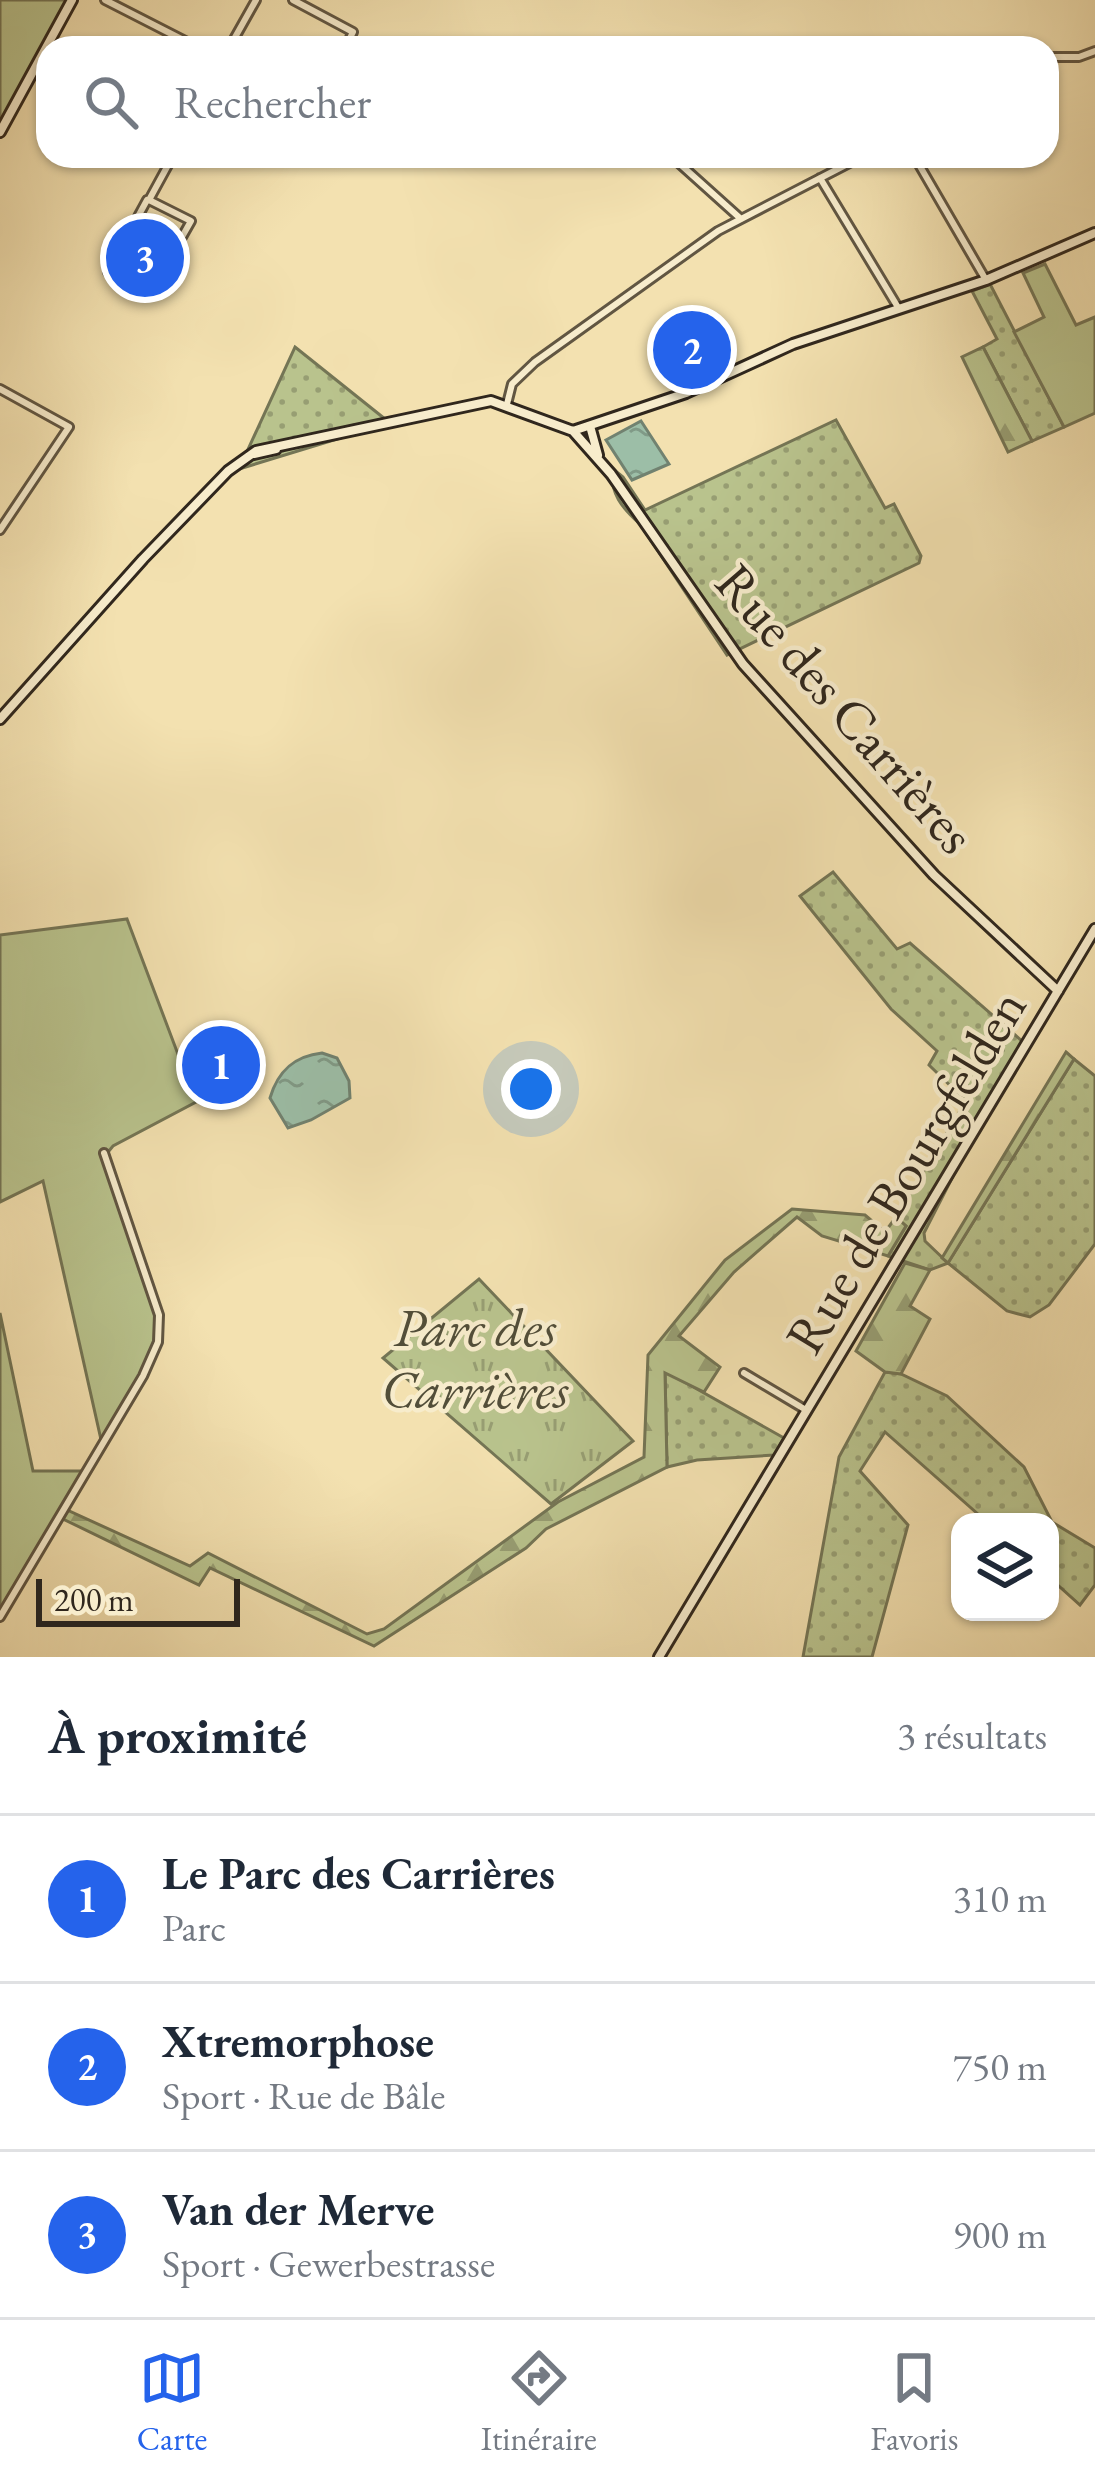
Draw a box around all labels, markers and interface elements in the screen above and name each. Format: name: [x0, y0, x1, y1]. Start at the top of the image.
search box: [36, 36, 1059, 168]
icon: search: [78, 69, 144, 135]
text: Rechercher: [174, 73, 371, 131]
pin: 3: [106, 213, 184, 303]
pin: 2: [653, 305, 731, 395]
street label: Rue des Carrières: [701, 548, 991, 868]
street label: Rue de Bourgfelden: [769, 976, 1041, 1366]
pin: 1: [182, 1020, 260, 1110]
your location: [501, 1059, 561, 1119]
park label: Parc des Carrières: [381, 1292, 570, 1424]
map controls: [951, 1513, 1059, 1621]
button: layers: [951, 1513, 1059, 1621]
scale bar: [36, 1573, 240, 1626]
text: 200 m: [54, 1578, 134, 1621]
text: À proximité: [48, 1702, 307, 1768]
text: 3 résultats: [897, 1710, 1047, 1761]
text: Le Parc des Carrières: [162, 1844, 555, 1902]
text: 1: [77, 1873, 97, 1924]
text: 310 m: [953, 1873, 1047, 1924]
text: Parc: [162, 1902, 226, 1953]
text: Xtremorphose: [162, 2012, 434, 2070]
text: 2: [77, 2041, 97, 2092]
text: 750 m: [953, 2041, 1047, 2092]
text: Sport · Rue de Bâle: [162, 2070, 446, 2121]
text: Van der Merve: [162, 2180, 434, 2238]
text: 3: [77, 2209, 97, 2260]
text: 900 m: [953, 2209, 1047, 2260]
text: Sport · Gewerbestrasse: [162, 2238, 495, 2289]
tab: Carte: [137, 2345, 208, 2460]
tab: Itinéraire: [481, 2345, 597, 2460]
tab: Favoris: [870, 2345, 958, 2460]

